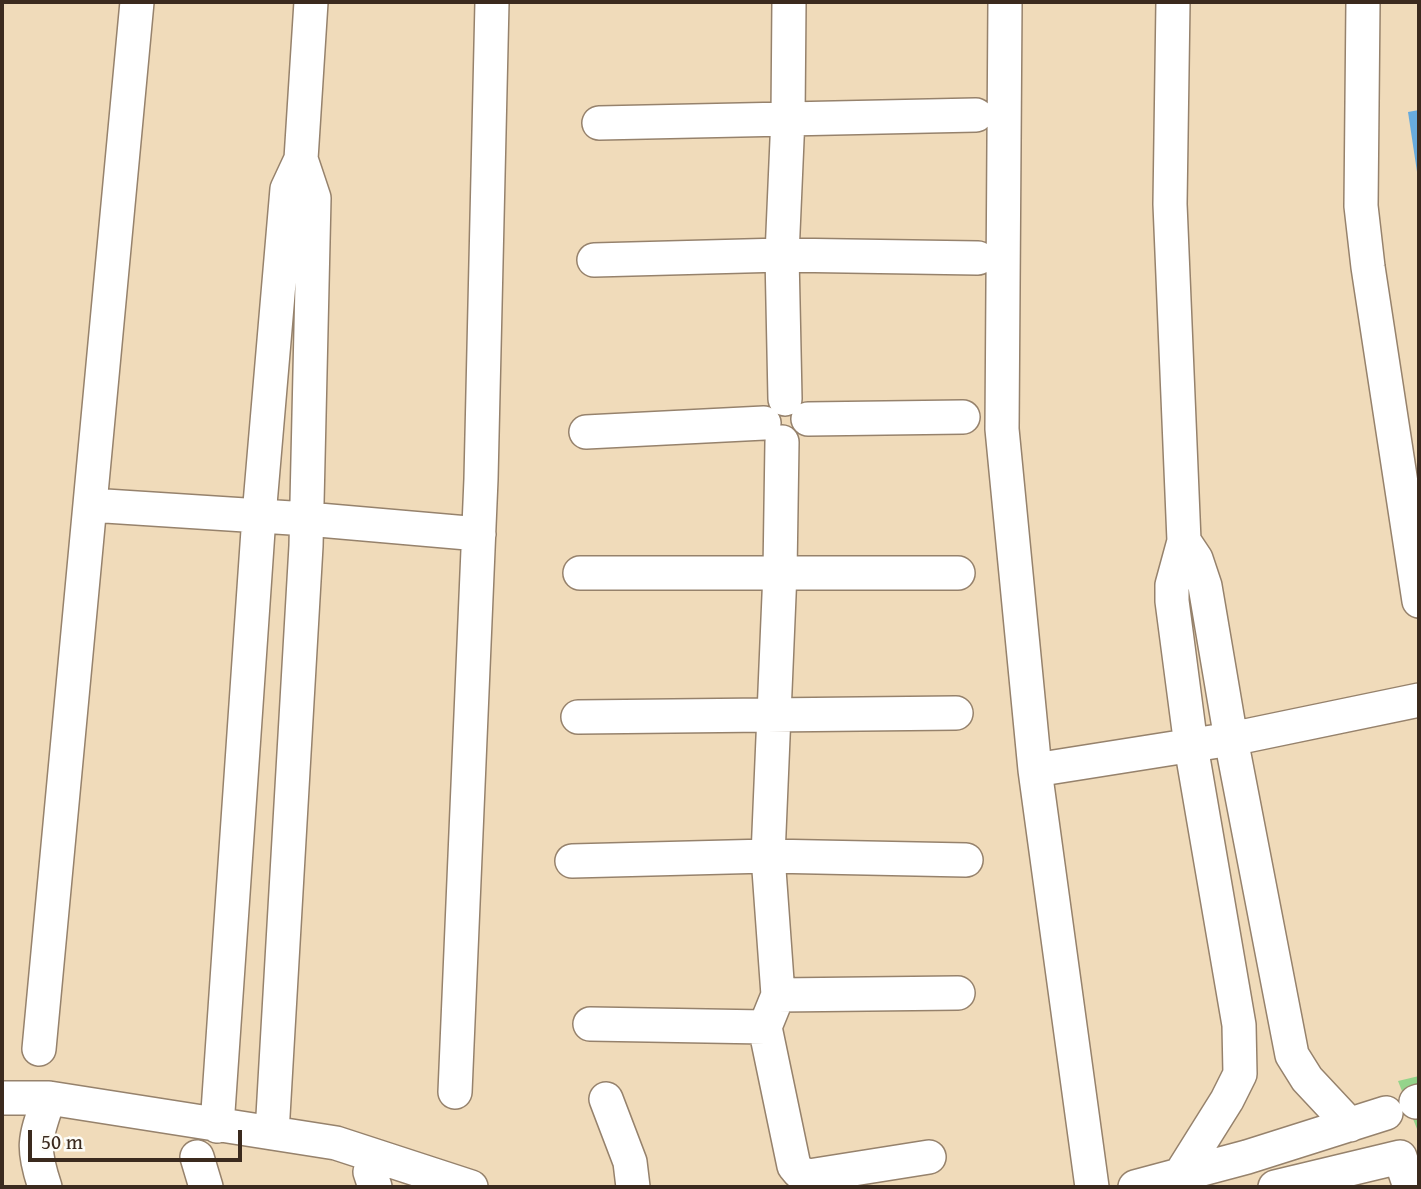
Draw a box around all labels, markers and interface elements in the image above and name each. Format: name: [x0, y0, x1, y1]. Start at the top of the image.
scale bar: [32, 1116, 245, 1160]
text: 50 m: [41, 1126, 83, 1157]

